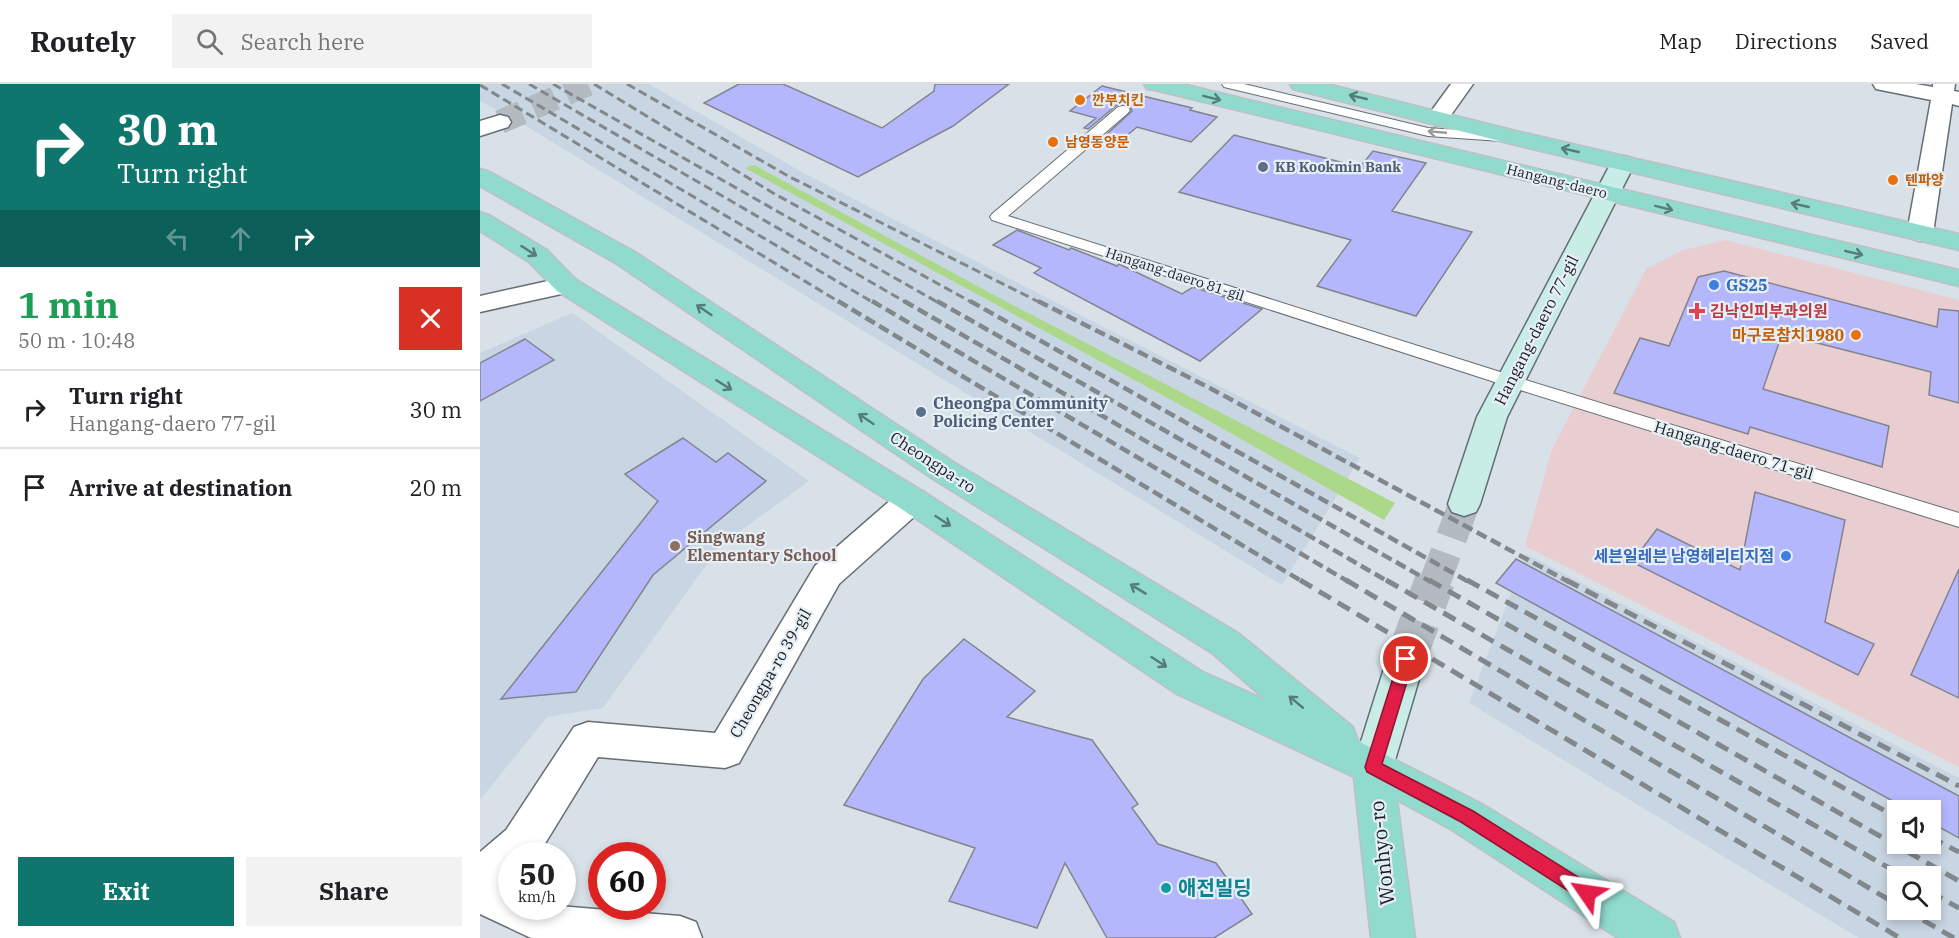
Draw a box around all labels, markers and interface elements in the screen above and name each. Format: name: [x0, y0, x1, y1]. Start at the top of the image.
search box: [172, 14, 592, 68]
text: Routely: [30, 23, 136, 60]
icon: search: [193, 25, 226, 58]
text: Search here: [241, 27, 365, 56]
text: Map: [1659, 27, 1702, 55]
text: Directions: [1735, 27, 1837, 55]
text: Saved: [1870, 27, 1929, 55]
place label: 깐부치킨: [1092, 91, 1144, 109]
one-way arrow: [1348, 91, 1367, 103]
one-way arrow: [1202, 92, 1221, 104]
marker: 깐부치킨: [1073, 93, 1087, 107]
text: 30 m: [117, 102, 218, 157]
icon: right: [18, 108, 96, 186]
one-way arrow: [1427, 127, 1447, 138]
place label: 남영동양문: [1065, 133, 1130, 151]
marker: 남영동양문: [1046, 135, 1060, 149]
one-way arrow: [1560, 144, 1579, 156]
text: Turn right: [117, 155, 248, 190]
place label: KB Kookmin Bank: [1275, 158, 1401, 176]
marker: KB Kookmin Bank: [1256, 160, 1270, 174]
street label: Hangang-daero: [1505, 160, 1609, 202]
place label: 텐파양: [1905, 171, 1944, 189]
marker: 텐파양: [1886, 173, 1900, 187]
one-way arrow: [1791, 198, 1810, 210]
one-way arrow: [1654, 202, 1673, 214]
icon: left: [161, 222, 194, 255]
icon: ahead: [224, 222, 257, 255]
icon: right: [287, 222, 320, 255]
street label: Hangang-daero 81-gil: [1103, 243, 1247, 305]
one-way arrow: [521, 245, 537, 257]
one-way arrow: [1844, 248, 1863, 260]
street label: Hangang-daero 77-gil: [1490, 252, 1583, 408]
place label: GS25: [1726, 275, 1768, 295]
marker: GS25: [1707, 278, 1721, 292]
text: 1 min: [18, 281, 119, 328]
button: close: [399, 287, 462, 350]
place label: 김낙인피부과의원: [1710, 301, 1828, 321]
marker: 김낙인피부과의원: [1688, 302, 1706, 320]
one-way arrow: [696, 304, 713, 316]
place label: 마구로참치1980: [1732, 325, 1844, 345]
text: 50 m · 10:48: [18, 327, 135, 354]
marker: 마구로참치1980: [1849, 328, 1863, 342]
one-way arrow: [715, 379, 732, 391]
text: Turn right: [69, 381, 183, 410]
icon: right: [18, 393, 51, 426]
place label: Cheongpa Community Policing Center: [933, 393, 1109, 431]
text: 30 m: [410, 395, 462, 424]
marker: Cheongpa Community Policing Center: [914, 405, 928, 419]
text: Hangang-daero 77-gil: [69, 410, 276, 437]
one-way arrow: [858, 412, 875, 424]
street label: Hangang-daero 71-gil: [1652, 416, 1816, 484]
street label: Cheongpa-ro: [886, 427, 980, 497]
icon: arrive: [18, 471, 51, 504]
text: Arrive at destination: [69, 473, 292, 502]
text: 20 m: [410, 473, 462, 502]
one-way arrow: [935, 514, 952, 527]
place label: Singwang Elementary School: [687, 527, 836, 565]
marker: Singwang Elementary School: [668, 539, 682, 553]
place label: 세븐일레븐 남영헤리티지점: [1594, 546, 1774, 566]
marker: 세븐일레븐 남영헤리티지점: [1779, 549, 1793, 563]
one-way arrow: [1130, 583, 1147, 595]
street label: Cheongpa-ro 39-gil: [725, 605, 815, 741]
pin: [1380, 633, 1431, 684]
icon: arrive: [1389, 642, 1422, 675]
one-way arrow: [1150, 656, 1167, 668]
one-way arrow: [1288, 696, 1304, 709]
street label: Wonhyo-ro: [1363, 799, 1400, 907]
map controls: [1887, 800, 1941, 920]
button: sound: [1887, 800, 1941, 854]
speed limit sign: 60: [588, 842, 666, 920]
text: 50: [519, 854, 555, 893]
button: Exit: [18, 857, 234, 926]
button: Share: [246, 857, 462, 926]
position arrow: [1555, 861, 1619, 925]
button: search: [1887, 866, 1941, 920]
place label: 애전빌딩: [1178, 874, 1252, 901]
marker: 애전빌딩: [1159, 881, 1173, 895]
text: km/h: [518, 887, 556, 906]

